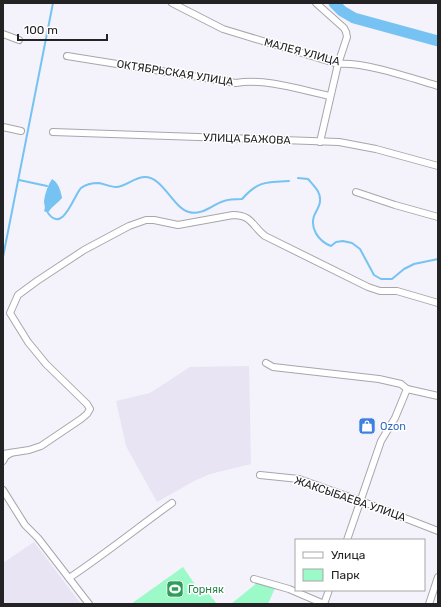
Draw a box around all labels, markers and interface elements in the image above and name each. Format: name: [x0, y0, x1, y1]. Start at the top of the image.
scale bar: [18, 16, 107, 42]
text: 100 m: [24, 23, 58, 37]
street label: МАЛЕЯ УЛИЦА: [263, 36, 342, 69]
street label: ОКТЯБРЬСКАЯ УЛИЦА: [116, 57, 235, 89]
street label: УЛИЦА БАЖОВА: [203, 131, 292, 147]
shop icon: Ozon: [357, 416, 377, 436]
place label: Ozon: [380, 420, 406, 433]
street label: ЖАКСЫБАЕВА УЛИЦА: [292, 474, 408, 524]
legend: [295, 539, 425, 591]
text: Улица: [331, 548, 365, 562]
text: Парк: [331, 568, 360, 582]
sports icon: Горняк: [165, 579, 185, 599]
place label: Горняк: [188, 583, 224, 596]

